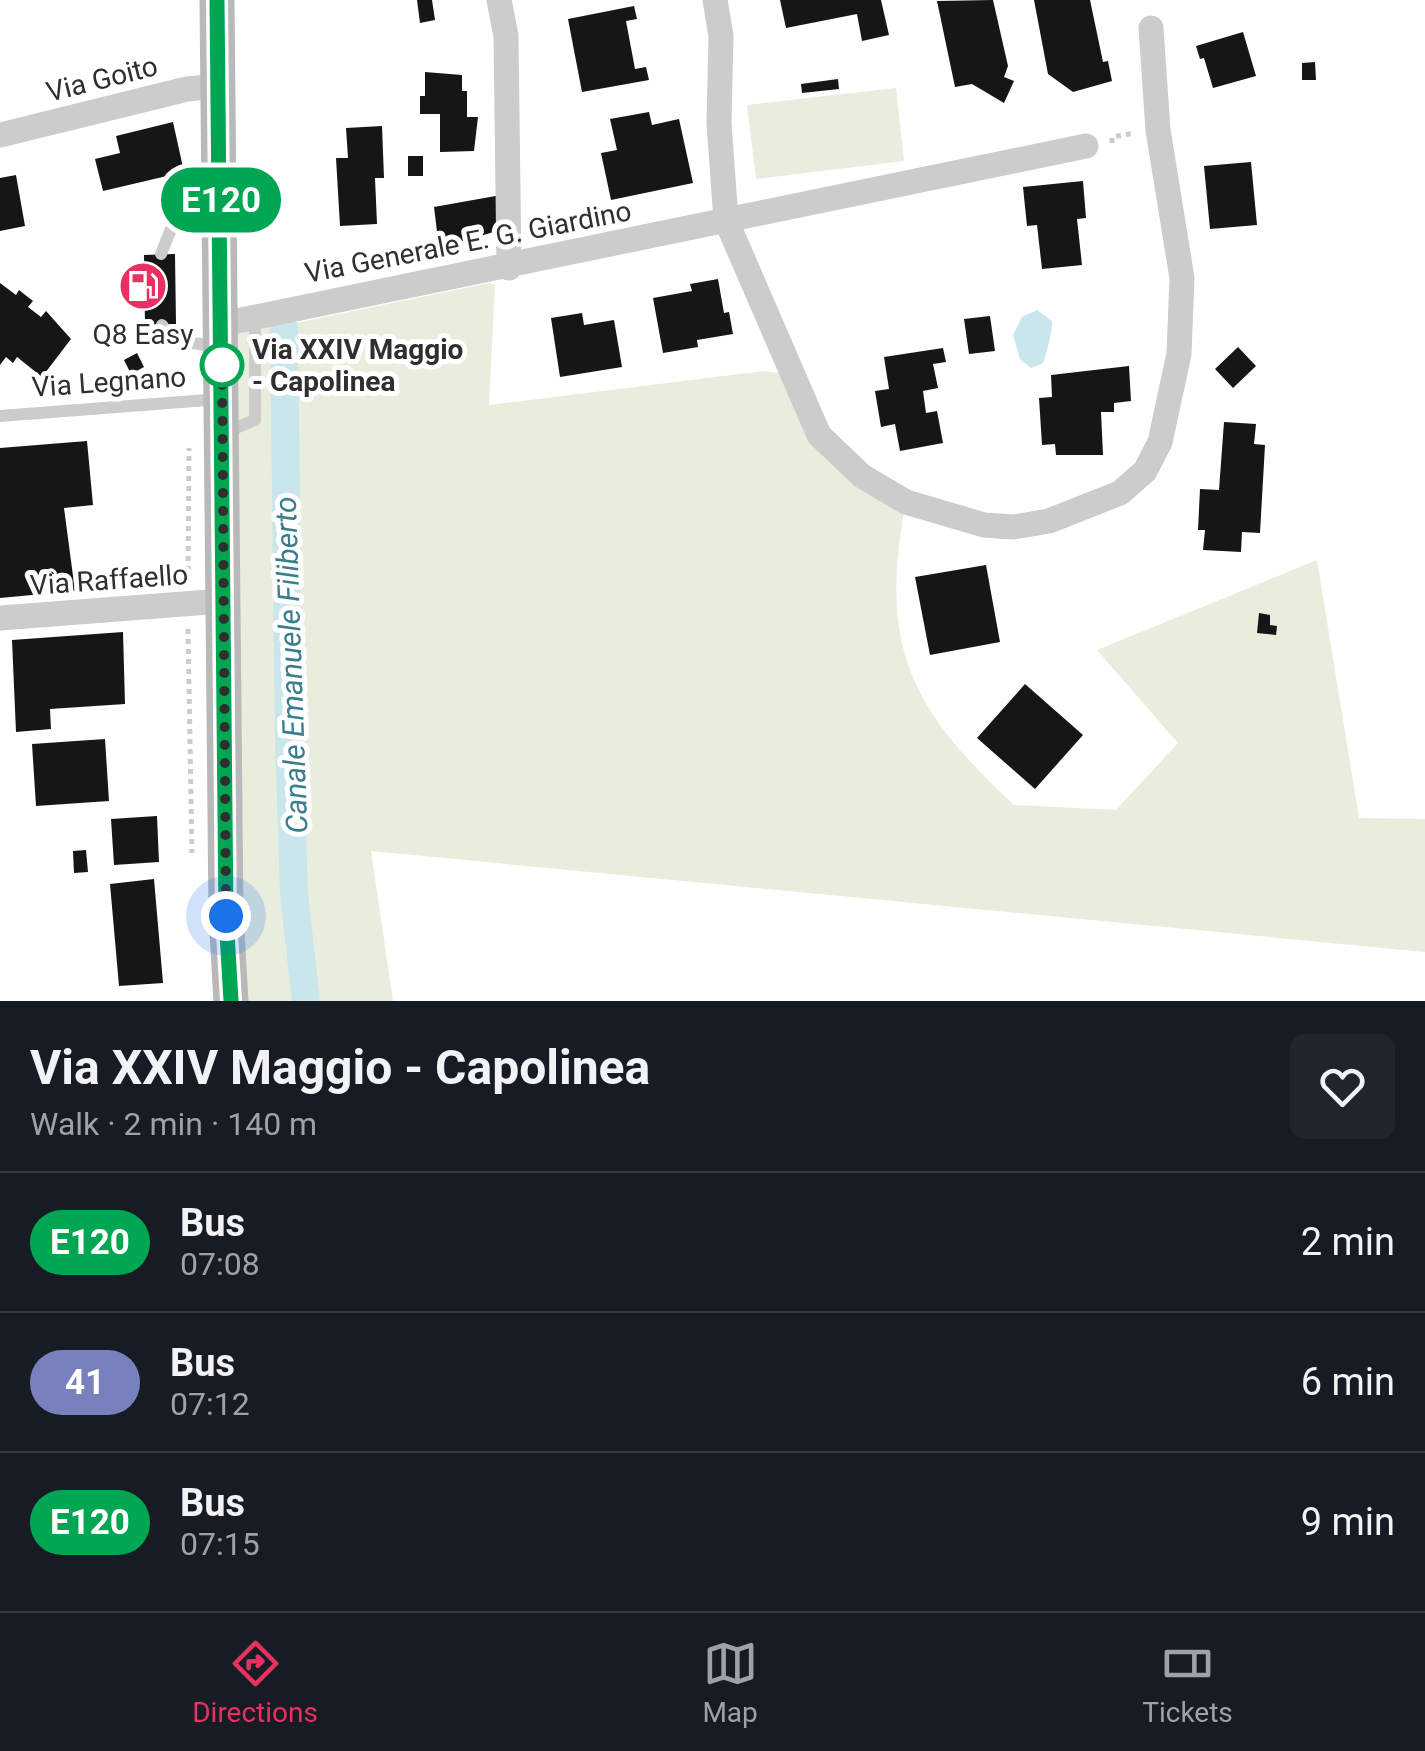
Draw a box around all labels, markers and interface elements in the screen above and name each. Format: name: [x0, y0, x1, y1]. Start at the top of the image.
street label: Via Goito: [43, 49, 161, 109]
line badge: E120: [151, 168, 291, 232]
text: E120: [181, 180, 261, 221]
street label: Via Generale E. G. Giardino: [302, 194, 634, 290]
fuel station icon: Q8 Easy: [117, 260, 169, 312]
place label: Q8 Easy: [93, 318, 193, 351]
place label: Via XXIV Maggio - Capolinea: [252, 333, 463, 398]
marker: Via XXIV Maggio - Capolinea: [201, 344, 243, 386]
street label: Via Legnano: [31, 360, 187, 404]
water label: Canale Emanuele Filiberto: [268, 496, 314, 834]
street label: Via Raffaello: [29, 558, 189, 602]
your location: [201, 891, 251, 941]
button: heart: [1290, 1034, 1395, 1139]
text: Via XXIV Maggio - Capolinea: [30, 1039, 650, 1096]
text: Walk · 2 min · 140 m: [30, 1105, 317, 1143]
text: Bus: [180, 1201, 245, 1245]
text: 2 min: [1301, 1220, 1395, 1264]
text: E120: [50, 1222, 130, 1263]
text: 07:08: [180, 1245, 260, 1283]
text: Bus: [170, 1341, 235, 1385]
text: 6 min: [1301, 1360, 1395, 1404]
text: 41: [65, 1362, 105, 1403]
text: 07:12: [170, 1385, 250, 1423]
text: Bus: [180, 1481, 245, 1525]
text: 9 min: [1301, 1500, 1395, 1544]
text: E120: [50, 1502, 130, 1543]
text: 07:15: [180, 1525, 260, 1563]
tab: Directions: [192, 1636, 318, 1729]
tab: Map: [702, 1636, 758, 1729]
tab: Tickets: [1142, 1636, 1233, 1729]

